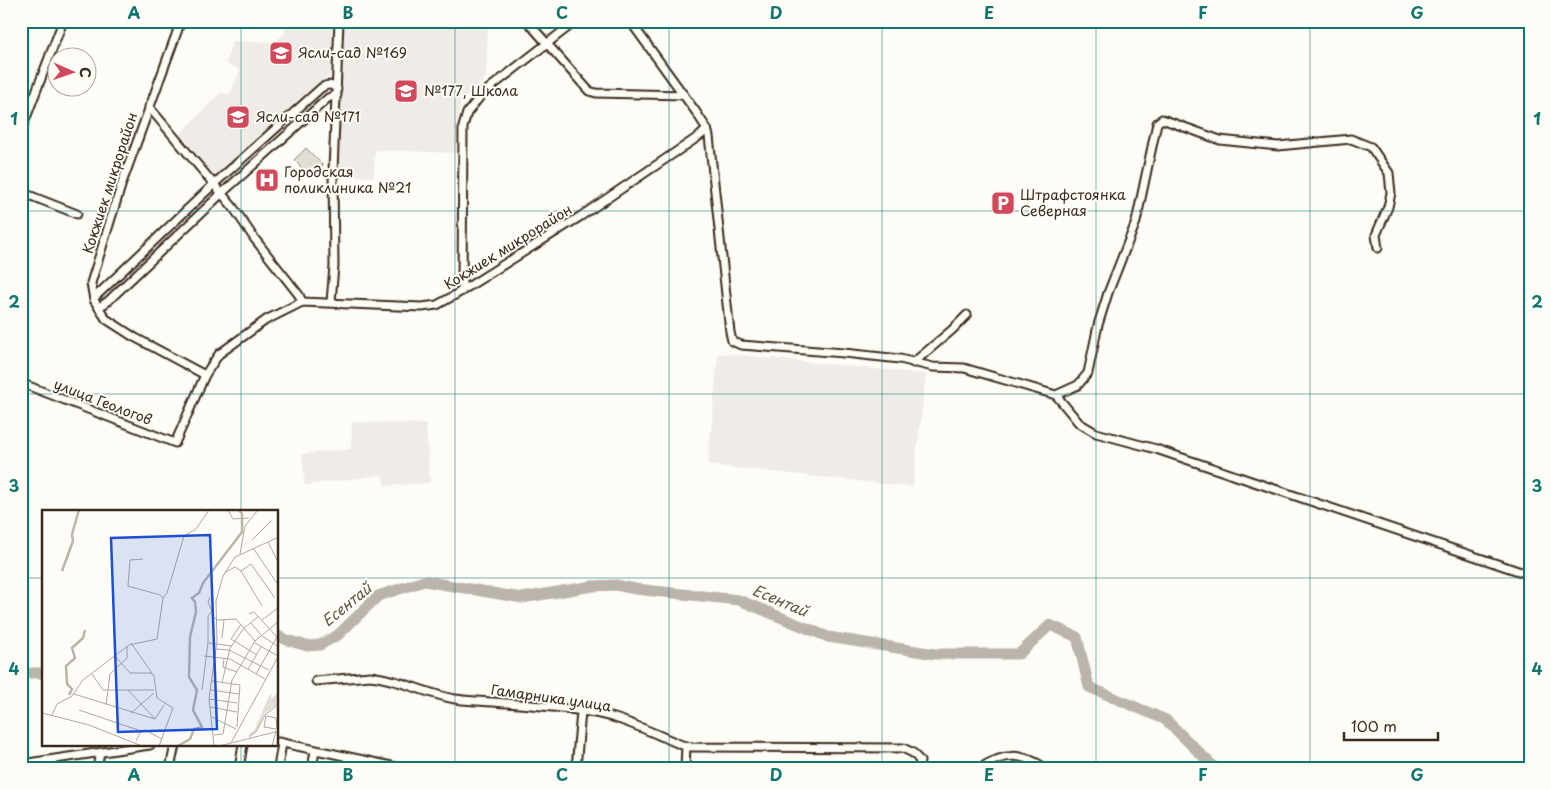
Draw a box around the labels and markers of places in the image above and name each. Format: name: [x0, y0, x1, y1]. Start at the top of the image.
school or university icon: Ясли-сад №169: [268, 40, 294, 66]
place label: Ясли-сад №169: [298, 42, 407, 63]
school or university icon: №177, Школа: [393, 78, 419, 104]
place label: №177, Школа: [424, 80, 518, 101]
school or university icon: Ясли-сад №171: [225, 104, 251, 130]
place label: Ясли-сад №171: [256, 106, 360, 127]
place label: Городская поликлиника №21: [284, 161, 411, 198]
hospital icon: Городская поликлиника №21: [254, 167, 280, 193]
place label: Штрафстоянка Северная: [1020, 184, 1126, 221]
parking icon: Штрафстоянка Северная: [990, 190, 1016, 216]

